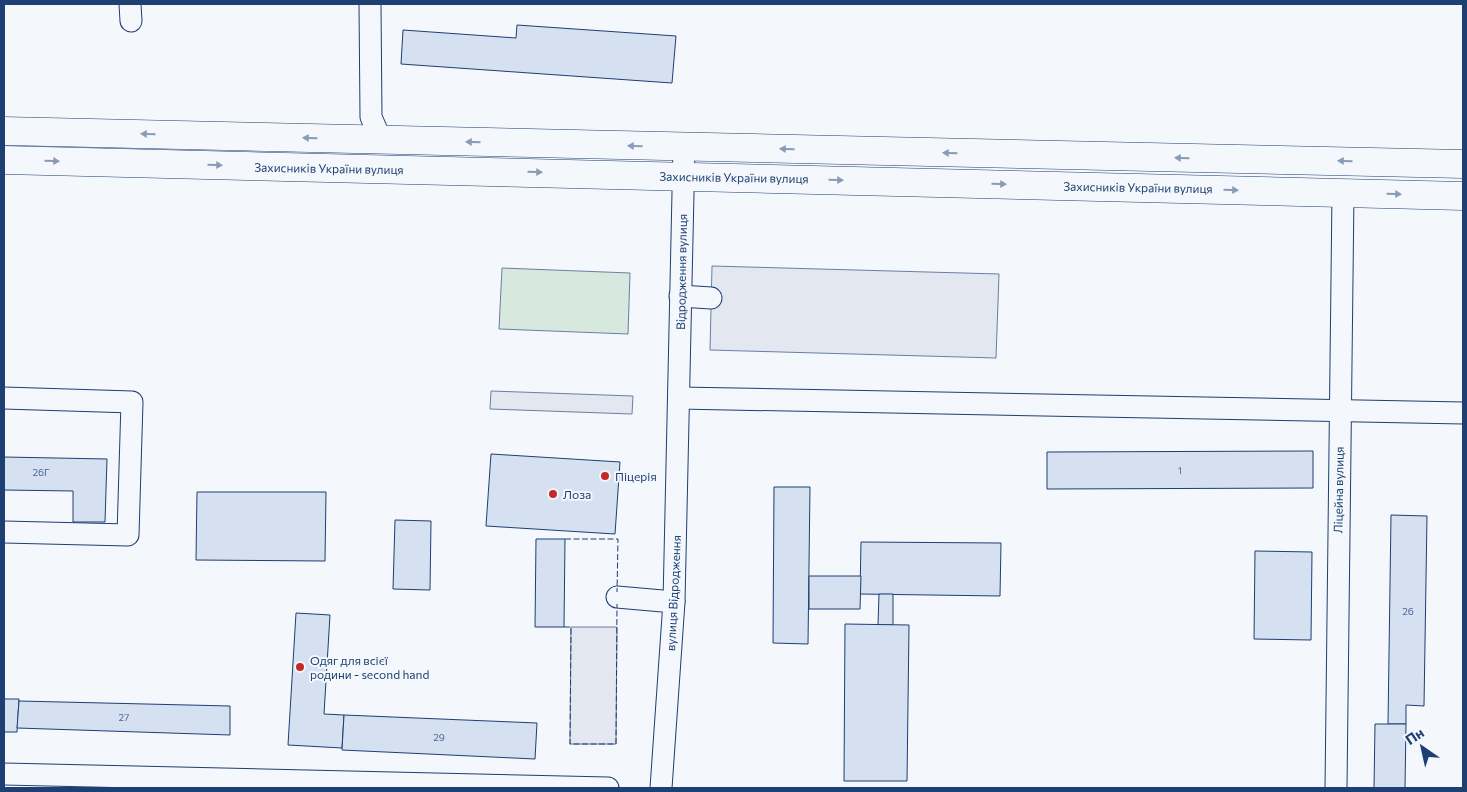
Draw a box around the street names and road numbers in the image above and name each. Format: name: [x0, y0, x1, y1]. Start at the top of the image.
street label: Захисників України вулиця: [254, 160, 404, 176]
street label: Захисників України вулиця: [659, 169, 809, 185]
street label: Захисників України вулиця: [1063, 179, 1213, 195]
street label: Відродження вулиця: [673, 214, 689, 330]
street label: Ліцейна вулиця: [1330, 446, 1346, 534]
street label: вулиця Відродження: [663, 535, 683, 651]

